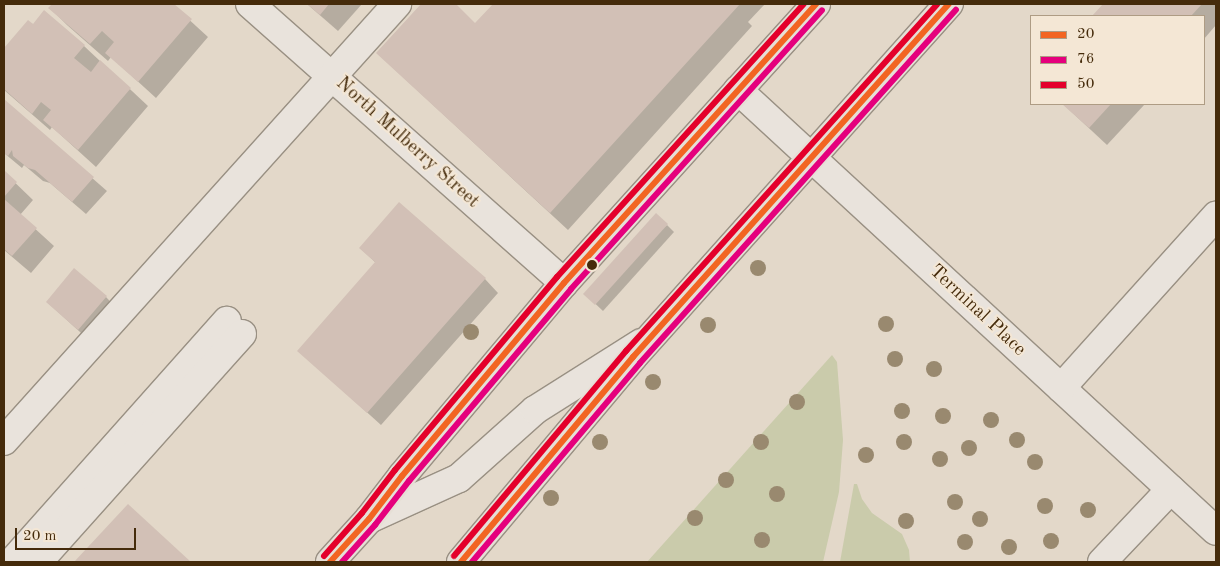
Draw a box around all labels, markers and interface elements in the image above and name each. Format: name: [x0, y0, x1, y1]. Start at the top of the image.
legend: [1030, 15, 1205, 105]
text: 20: [1077, 27, 1094, 42]
text: 76: [1077, 52, 1094, 67]
street label: North Mulberry Street: [331, 73, 483, 213]
text: 50: [1077, 77, 1094, 92]
unlabelled marker: [587, 260, 597, 270]
street label: Terminal Place: [924, 261, 1030, 361]
scale bar: [18, 518, 139, 550]
text: 20 m: [23, 529, 57, 544]

